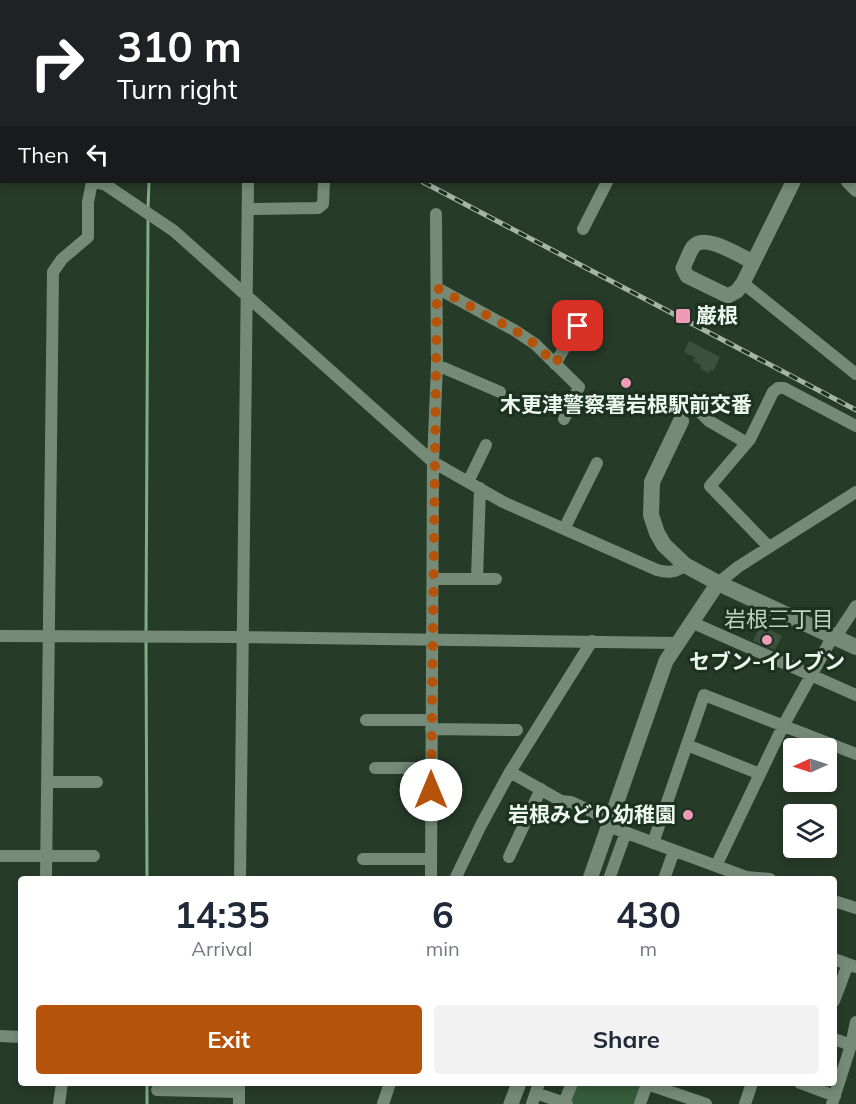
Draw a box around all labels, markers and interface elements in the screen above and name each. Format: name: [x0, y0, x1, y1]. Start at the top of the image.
text: 310 m: [117, 20, 242, 73]
icon: right: [18, 24, 96, 102]
text: Turn right: [117, 72, 237, 106]
icon: left: [81, 138, 114, 171]
text: Then: [18, 141, 69, 169]
pin: [552, 300, 603, 351]
place label: 巌根: [696, 302, 738, 328]
marker: 巌根: [674, 307, 692, 325]
icon: arrive: [561, 309, 594, 342]
marker: 木更津警察署岩根駅前交番: [619, 376, 633, 390]
place label: 木更津警察署岩根駅前交番: [500, 391, 752, 417]
district label: 岩根三丁目: [724, 605, 834, 633]
marker: セブン-イレブン: [760, 633, 774, 647]
place label: セブン-イレブン: [689, 648, 845, 674]
north arrow: [783, 738, 837, 792]
map controls: [783, 738, 837, 858]
position arrow: [399, 758, 463, 822]
place label: 岩根みどり幼稚園: [508, 801, 676, 827]
button: layers: [783, 804, 837, 858]
marker: 岩根みどり幼稚園: [681, 808, 695, 822]
text: 14:35: [174, 892, 270, 937]
text: 6: [432, 892, 454, 937]
text: 430: [616, 892, 681, 937]
text: Arrival: [191, 936, 252, 961]
text: min: [426, 936, 460, 961]
text: m: [640, 936, 657, 961]
button: Exit: [36, 1005, 422, 1074]
button: Share: [434, 1005, 819, 1074]

